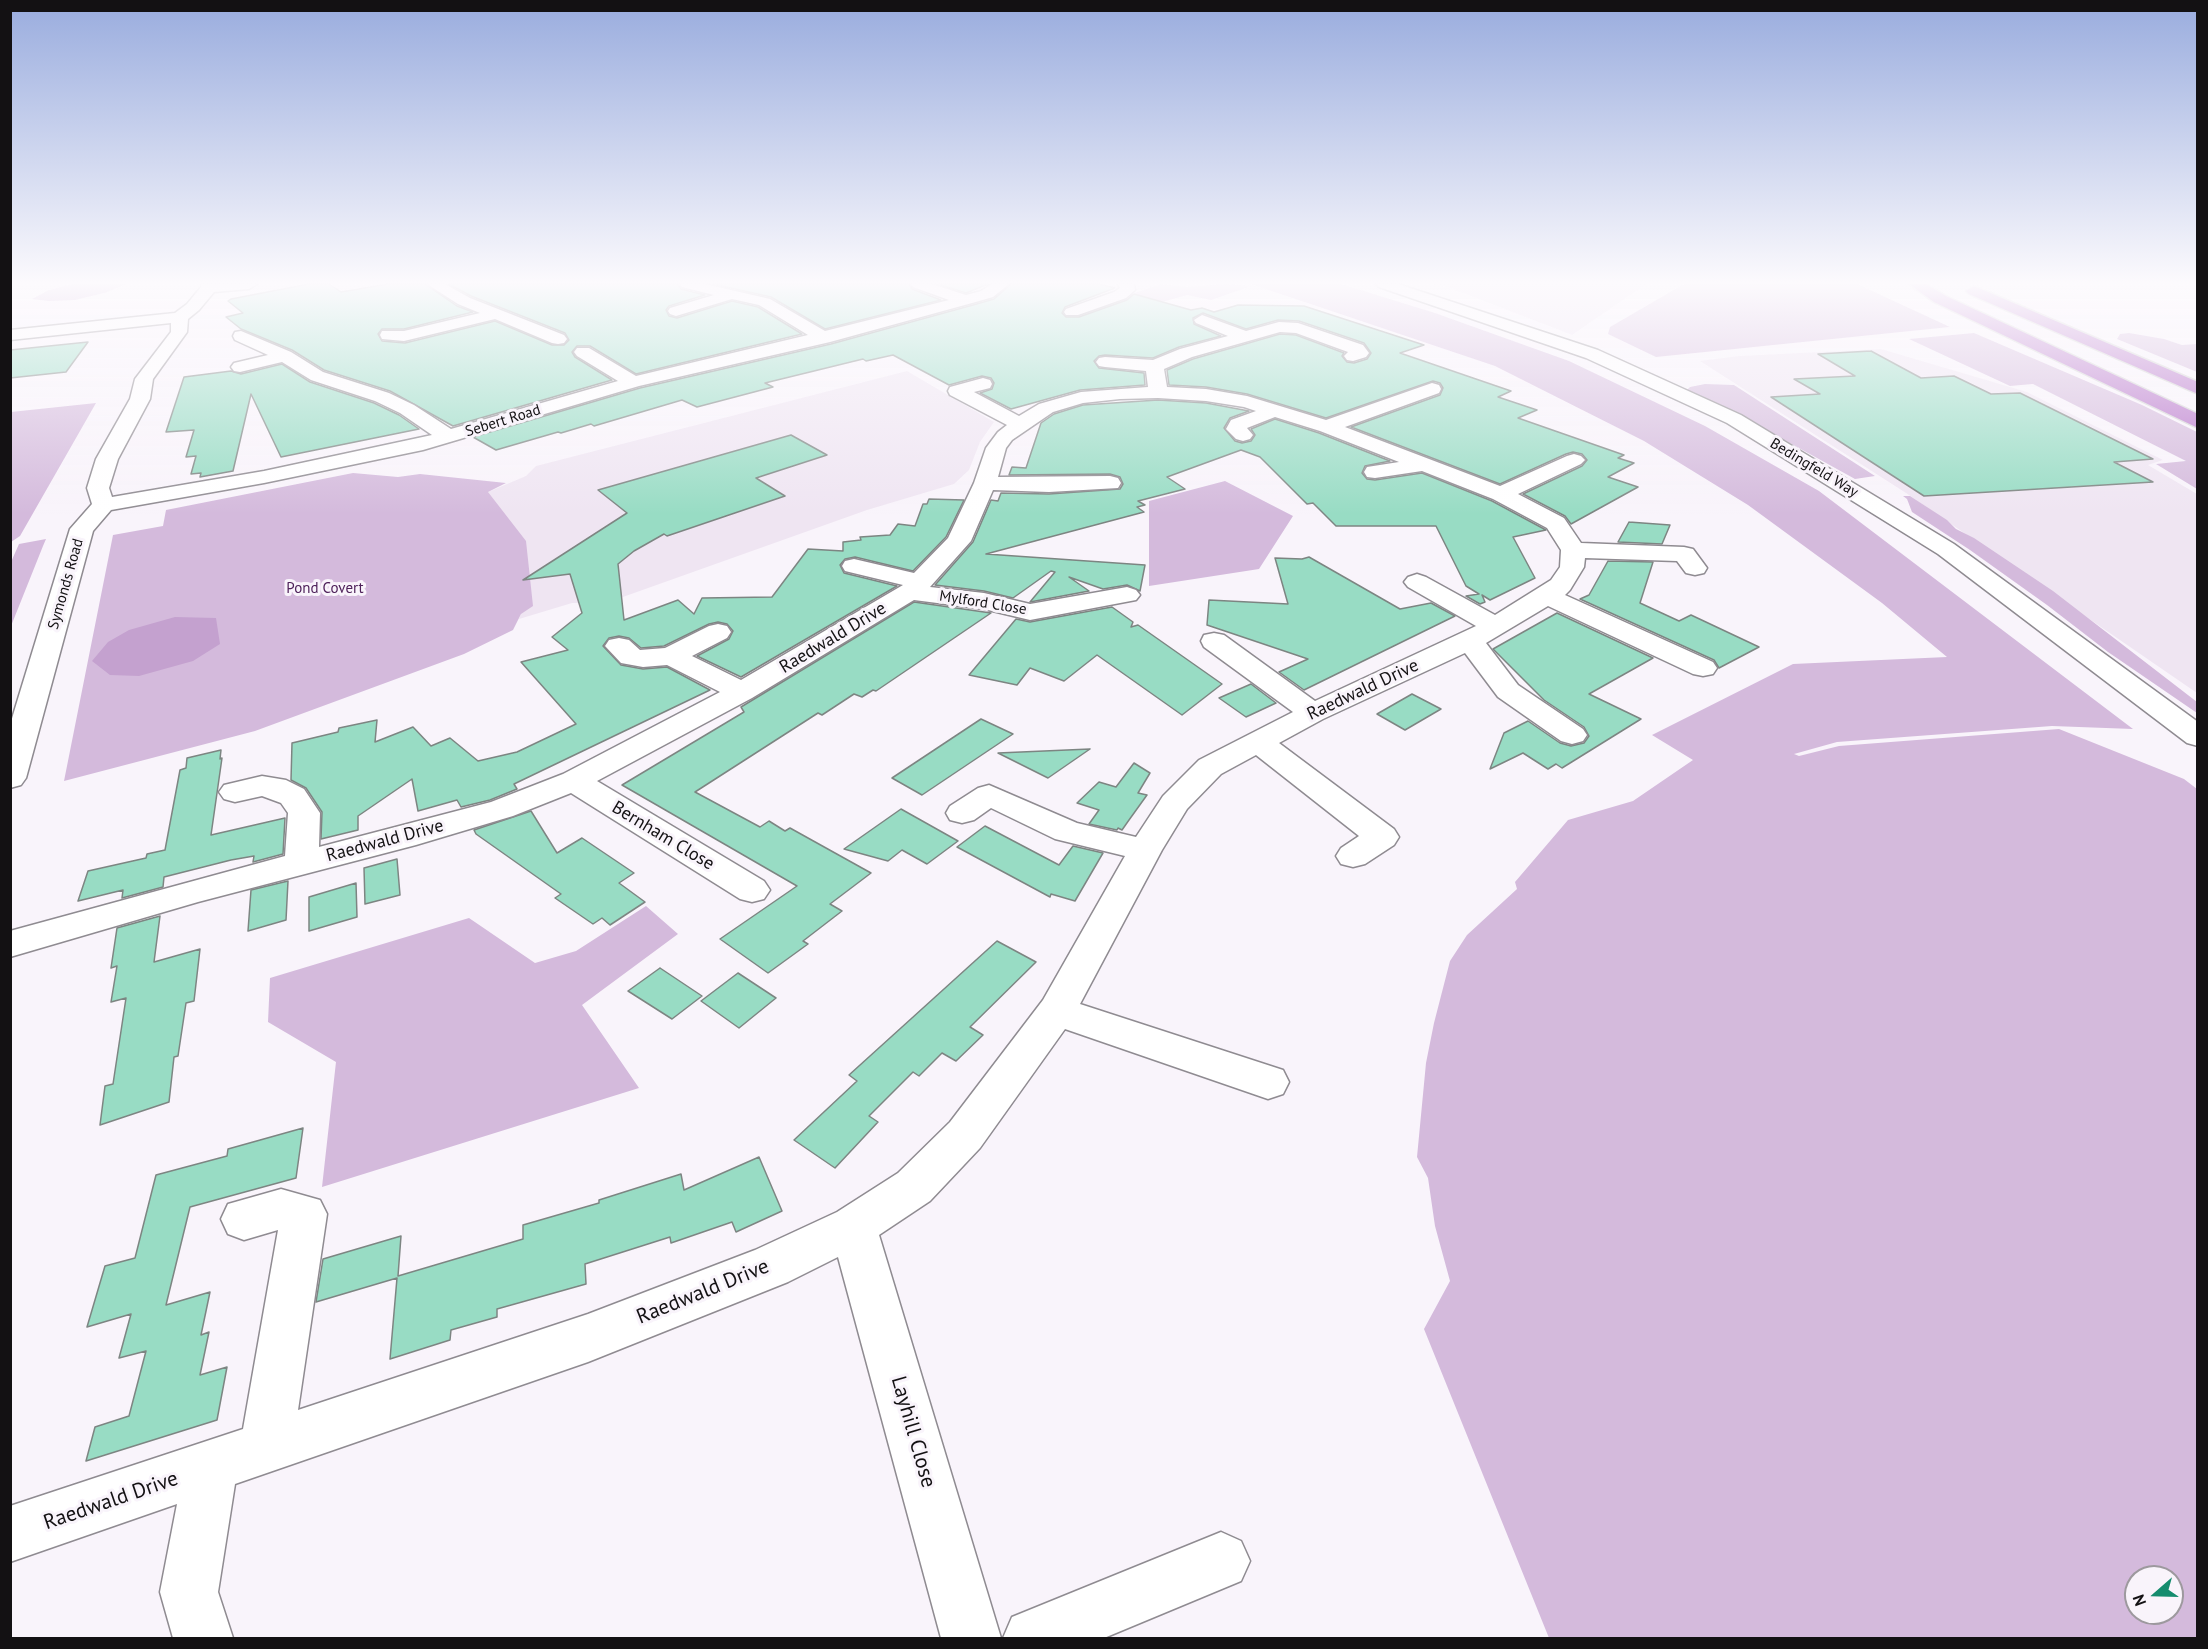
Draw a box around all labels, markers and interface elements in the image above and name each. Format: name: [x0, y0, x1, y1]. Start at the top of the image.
street label: Sebert Road: [463, 401, 543, 441]
street label: Bedingfeld Way: [1767, 435, 1861, 501]
street label: Symonds Road: [44, 537, 88, 631]
park label: Pond Covert: [286, 580, 364, 598]
street label: Mylford Close: [938, 587, 1028, 619]
street label: Raedwald Drive: [776, 598, 890, 678]
street label: Raedwald Drive: [1304, 655, 1422, 725]
street label: Bernham Close: [608, 797, 718, 875]
street label: Raedwald Drive: [324, 815, 446, 867]
street label: Raedwald Drive: [633, 1254, 773, 1330]
street label: Layhill Close: [885, 1373, 941, 1491]
street label: Raedwald Drive: [40, 1466, 182, 1536]
north arrow: [2124, 1565, 2184, 1625]
text: N: [2128, 1592, 2150, 1609]

